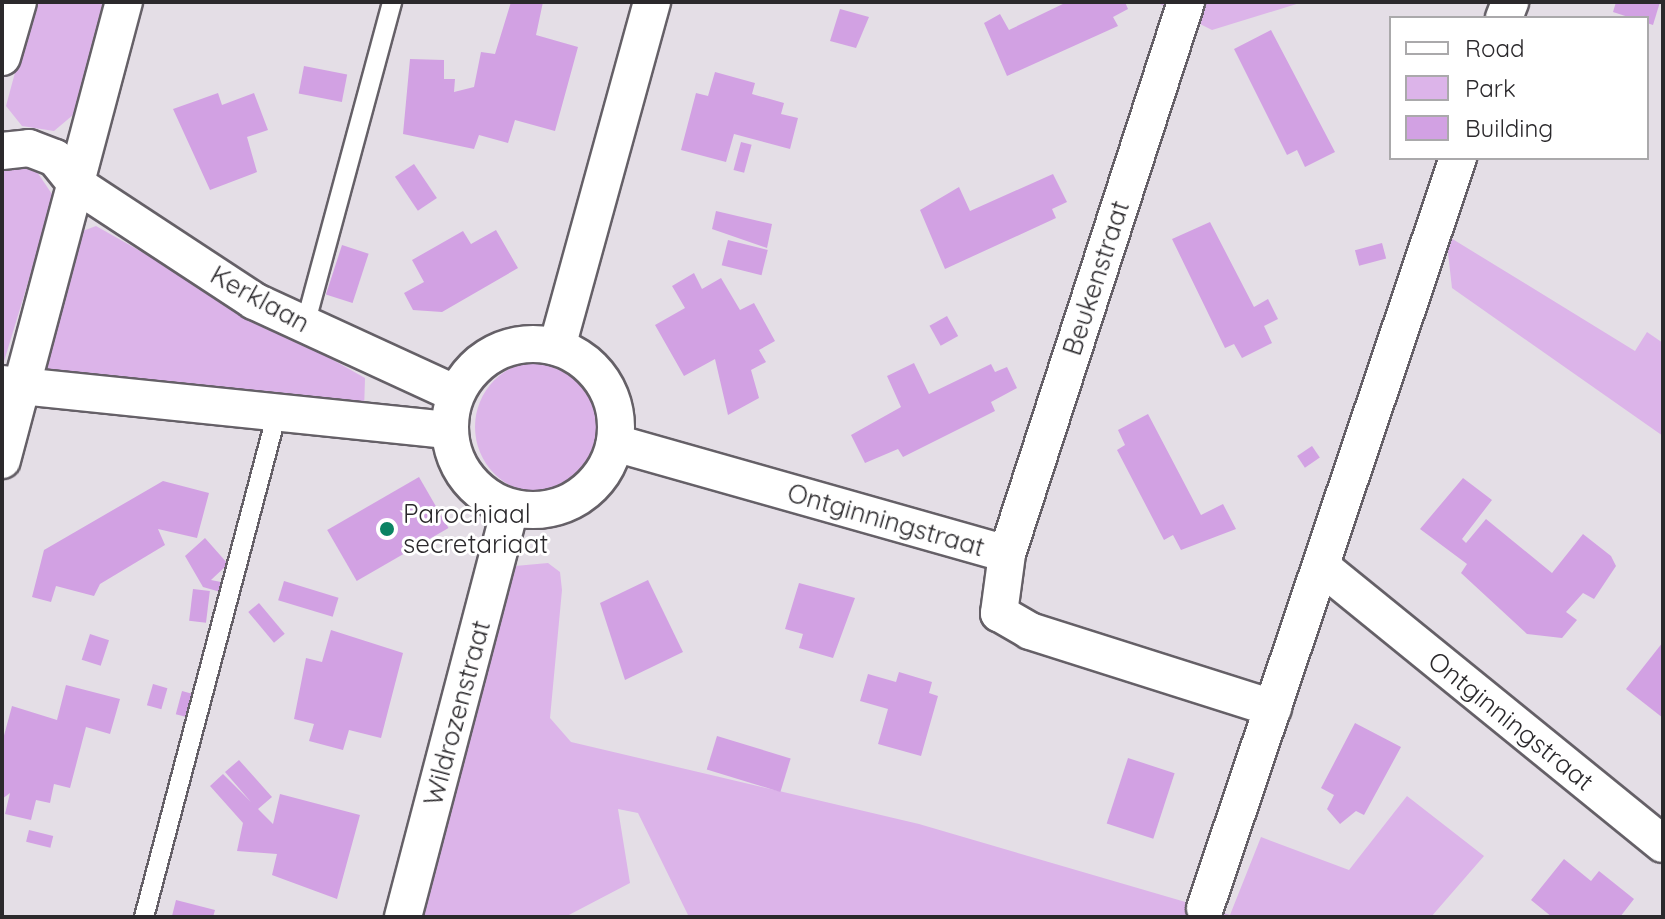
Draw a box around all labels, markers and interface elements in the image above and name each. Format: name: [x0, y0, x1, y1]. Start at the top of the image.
legend: [1389, 16, 1649, 160]
text: Road: [1465, 33, 1525, 63]
text: Park: [1465, 73, 1516, 103]
text: Building: [1465, 113, 1553, 143]
street label: Beukenstraat: [1056, 197, 1136, 359]
street label: Kerklaan: [205, 259, 315, 339]
street label: Ontginningstraat: [784, 477, 988, 563]
place label: Parochiaal secretariaat: [403, 498, 548, 560]
marker: Parochiaal secretariaat: [378, 520, 396, 538]
street label: Wildrozenstraat: [417, 617, 497, 809]
street label: Ontginningstraat: [1422, 645, 1600, 797]

